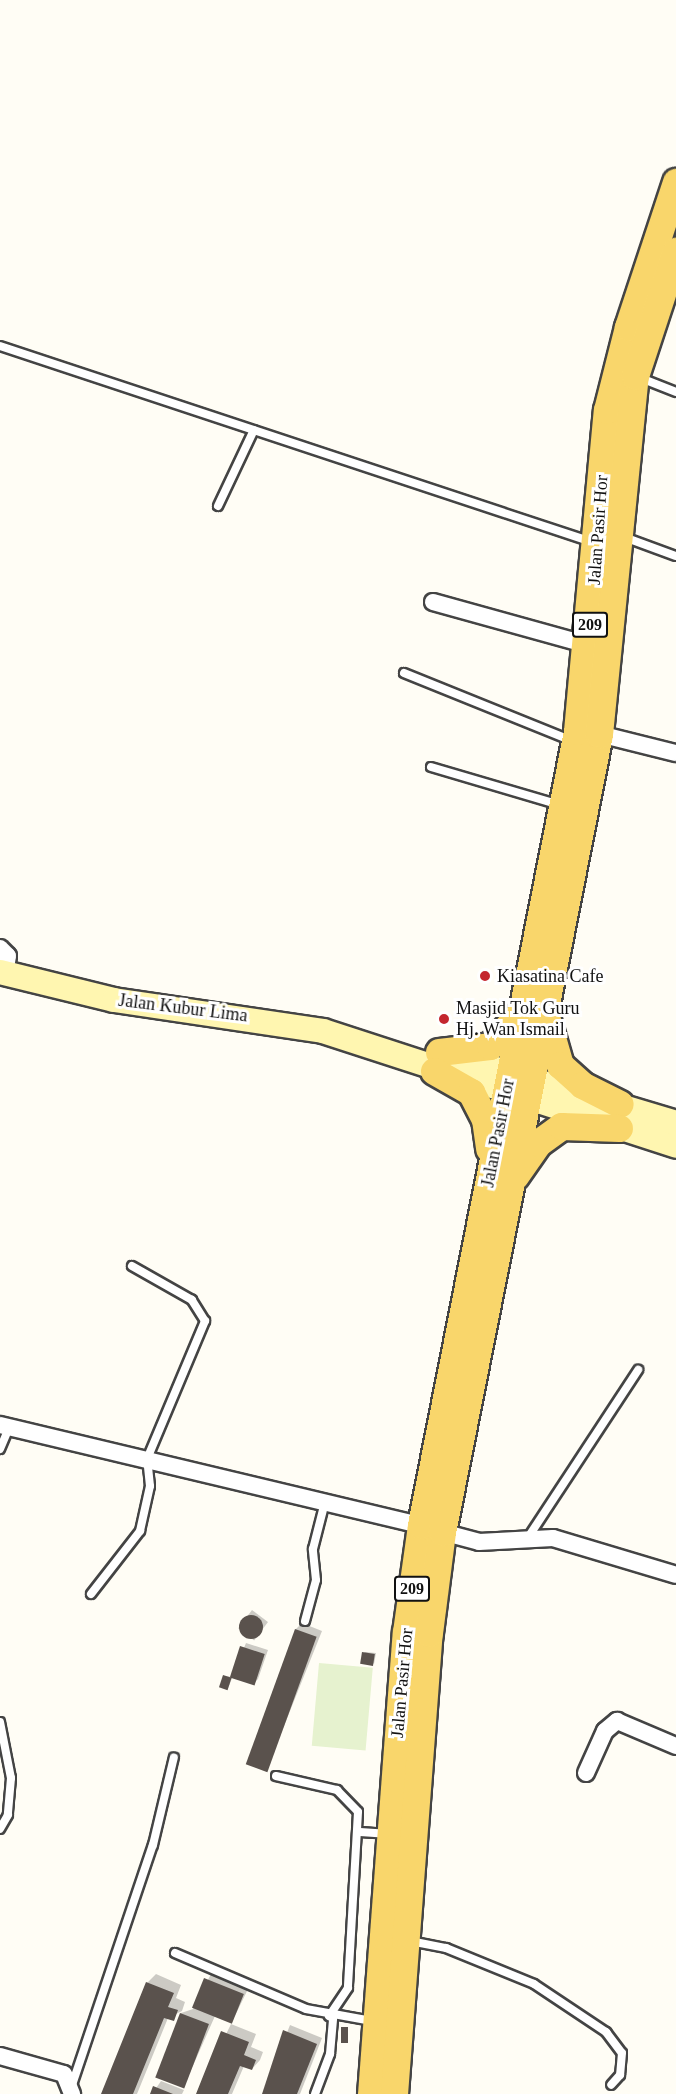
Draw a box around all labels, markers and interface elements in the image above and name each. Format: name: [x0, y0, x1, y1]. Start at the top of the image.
street label: Jalan Pasir Hor: [583, 474, 613, 586]
road number: 209: [572, 612, 608, 638]
place label: Kiasatina Cafe: [497, 965, 603, 987]
marker: Kiasatina Cafe: [478, 969, 492, 983]
street label: Jalan Kubur Lima: [117, 989, 249, 1027]
place label: Masjid Tok Guru Hj. Wan Ismail: [456, 998, 580, 1040]
marker: Masjid Tok Guru Hj. Wan Ismail: [437, 1012, 451, 1026]
street label: Jalan Pasir Hor: [477, 1077, 519, 1189]
road number: 209: [394, 1576, 430, 1602]
street label: Jalan Pasir Hor: [386, 1627, 418, 1739]

